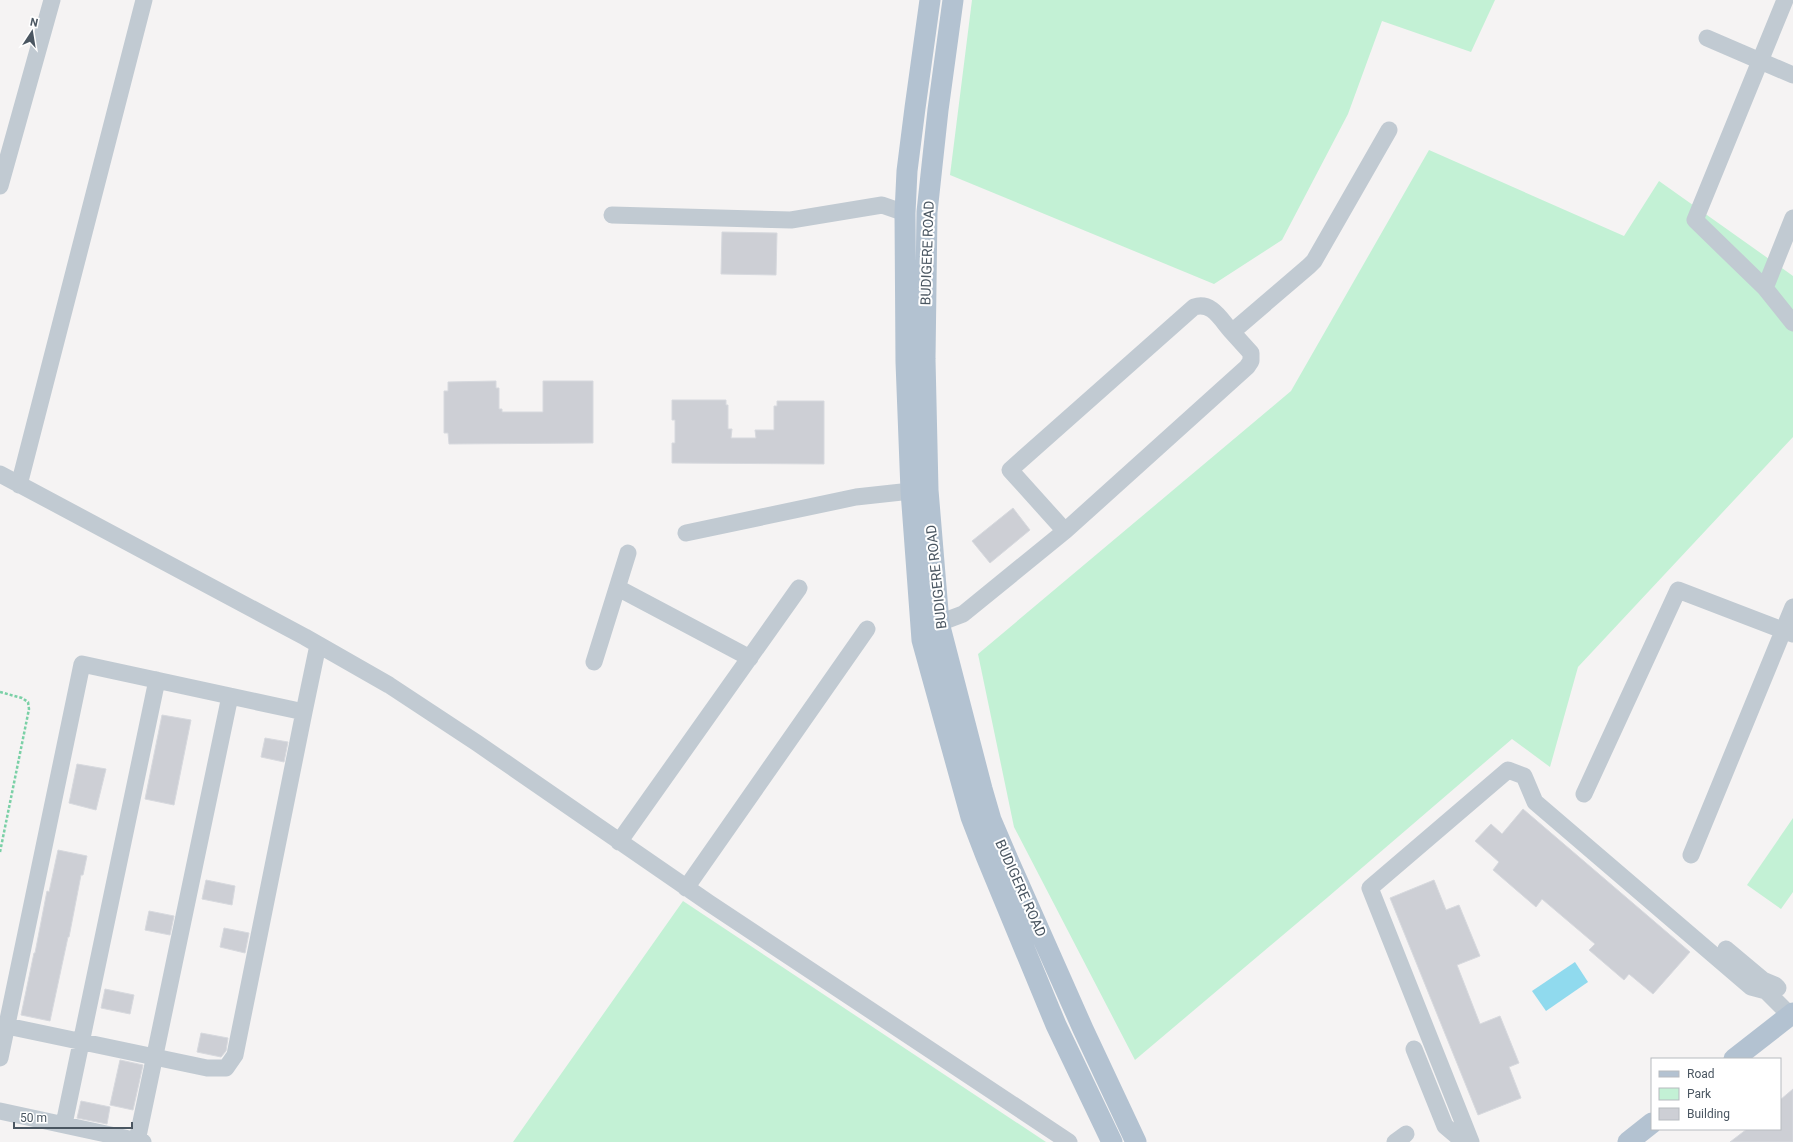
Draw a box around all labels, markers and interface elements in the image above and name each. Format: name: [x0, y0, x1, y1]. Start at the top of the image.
north arrow: [12, 12, 52, 52]
text: N: [29, 16, 39, 30]
street label: BUDIGERE ROAD: [917, 200, 937, 306]
street label: BUDIGERE ROAD: [923, 524, 949, 630]
street label: BUDIGERE ROAD: [992, 837, 1050, 939]
legend: [1651, 1058, 1781, 1130]
text: Road: [1687, 1067, 1715, 1081]
text: Park: [1687, 1087, 1712, 1101]
scale bar: [14, 1104, 132, 1130]
text: Building: [1687, 1107, 1730, 1121]
text: 50 m: [20, 1111, 47, 1125]

